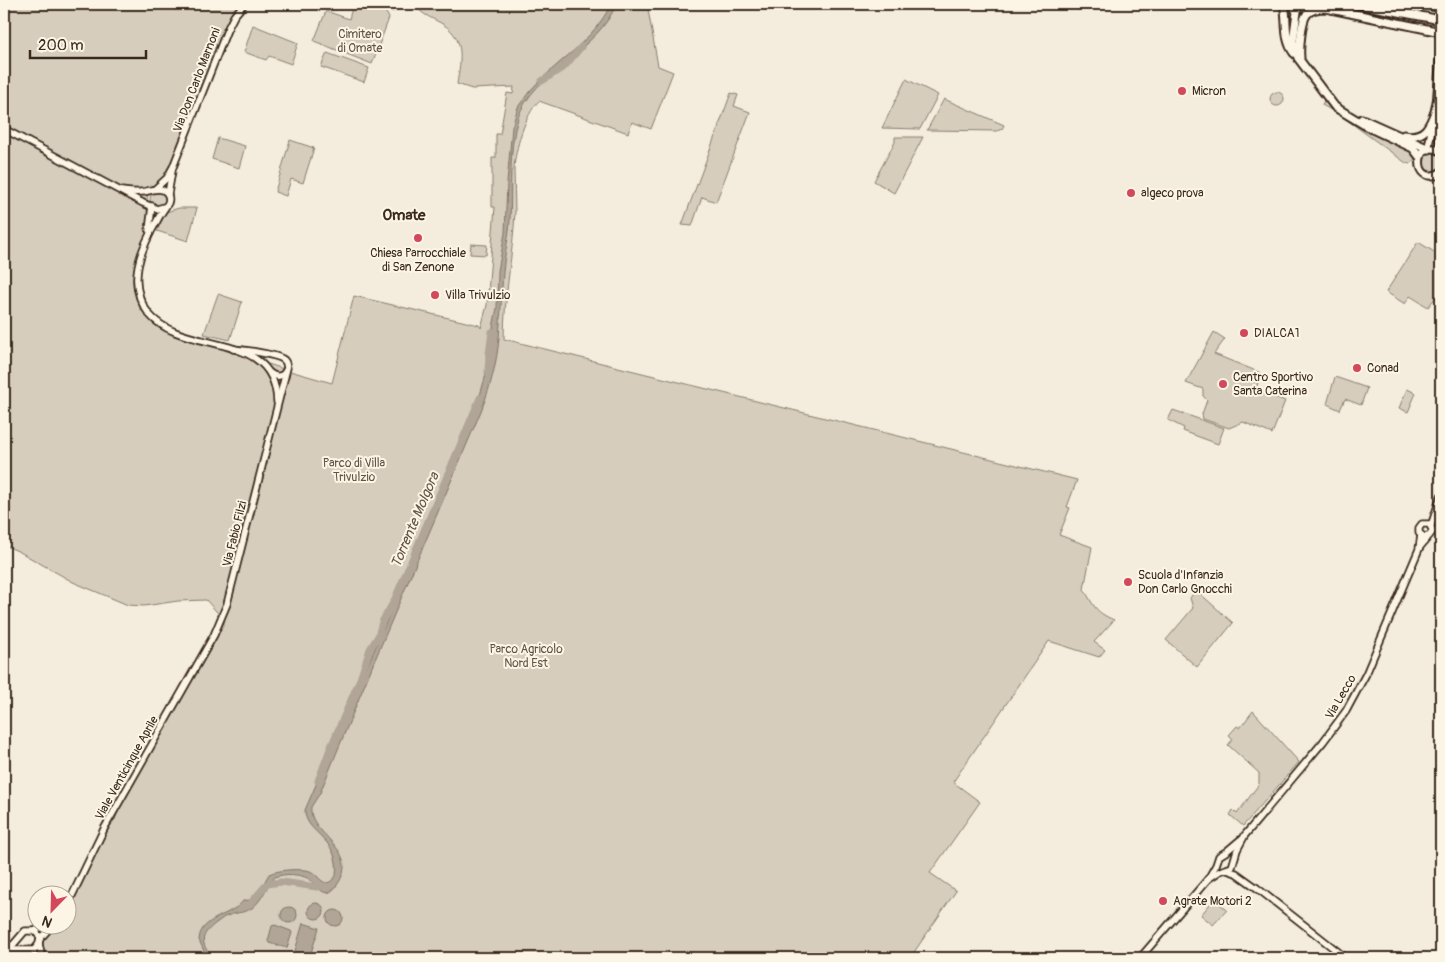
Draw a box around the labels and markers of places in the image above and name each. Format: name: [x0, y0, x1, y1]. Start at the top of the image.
place label: Micron: [1192, 84, 1226, 99]
marker: Micron: [1176, 85, 1188, 97]
place label: algeco prova: [1141, 186, 1204, 201]
marker: algeco prova: [1125, 187, 1137, 199]
marker: Chiesa Parrocchiale di San Zenone: [412, 232, 424, 244]
place label: Chiesa Parrocchiale di San Zenone: [370, 246, 466, 275]
place label: Villa Trivulzio: [445, 288, 511, 303]
marker: Villa Trivulzio: [429, 289, 441, 301]
place label: DIALCA1: [1254, 326, 1299, 341]
marker: DIALCA1: [1238, 327, 1250, 339]
place label: Conad: [1367, 361, 1399, 376]
marker: Conad: [1351, 362, 1363, 374]
place label: Centro Sportivo Santa Caterina: [1233, 370, 1314, 399]
marker: Centro Sportivo Santa Caterina: [1217, 378, 1229, 390]
place label: Scuola d'Infanzia Don Carlo Gnocchi: [1138, 568, 1232, 597]
marker: Scuola d'Infanzia Don Carlo Gnocchi: [1122, 576, 1134, 588]
place label: Agrate Motori 2: [1173, 894, 1252, 909]
marker: Agrate Motori 2: [1157, 895, 1169, 907]

